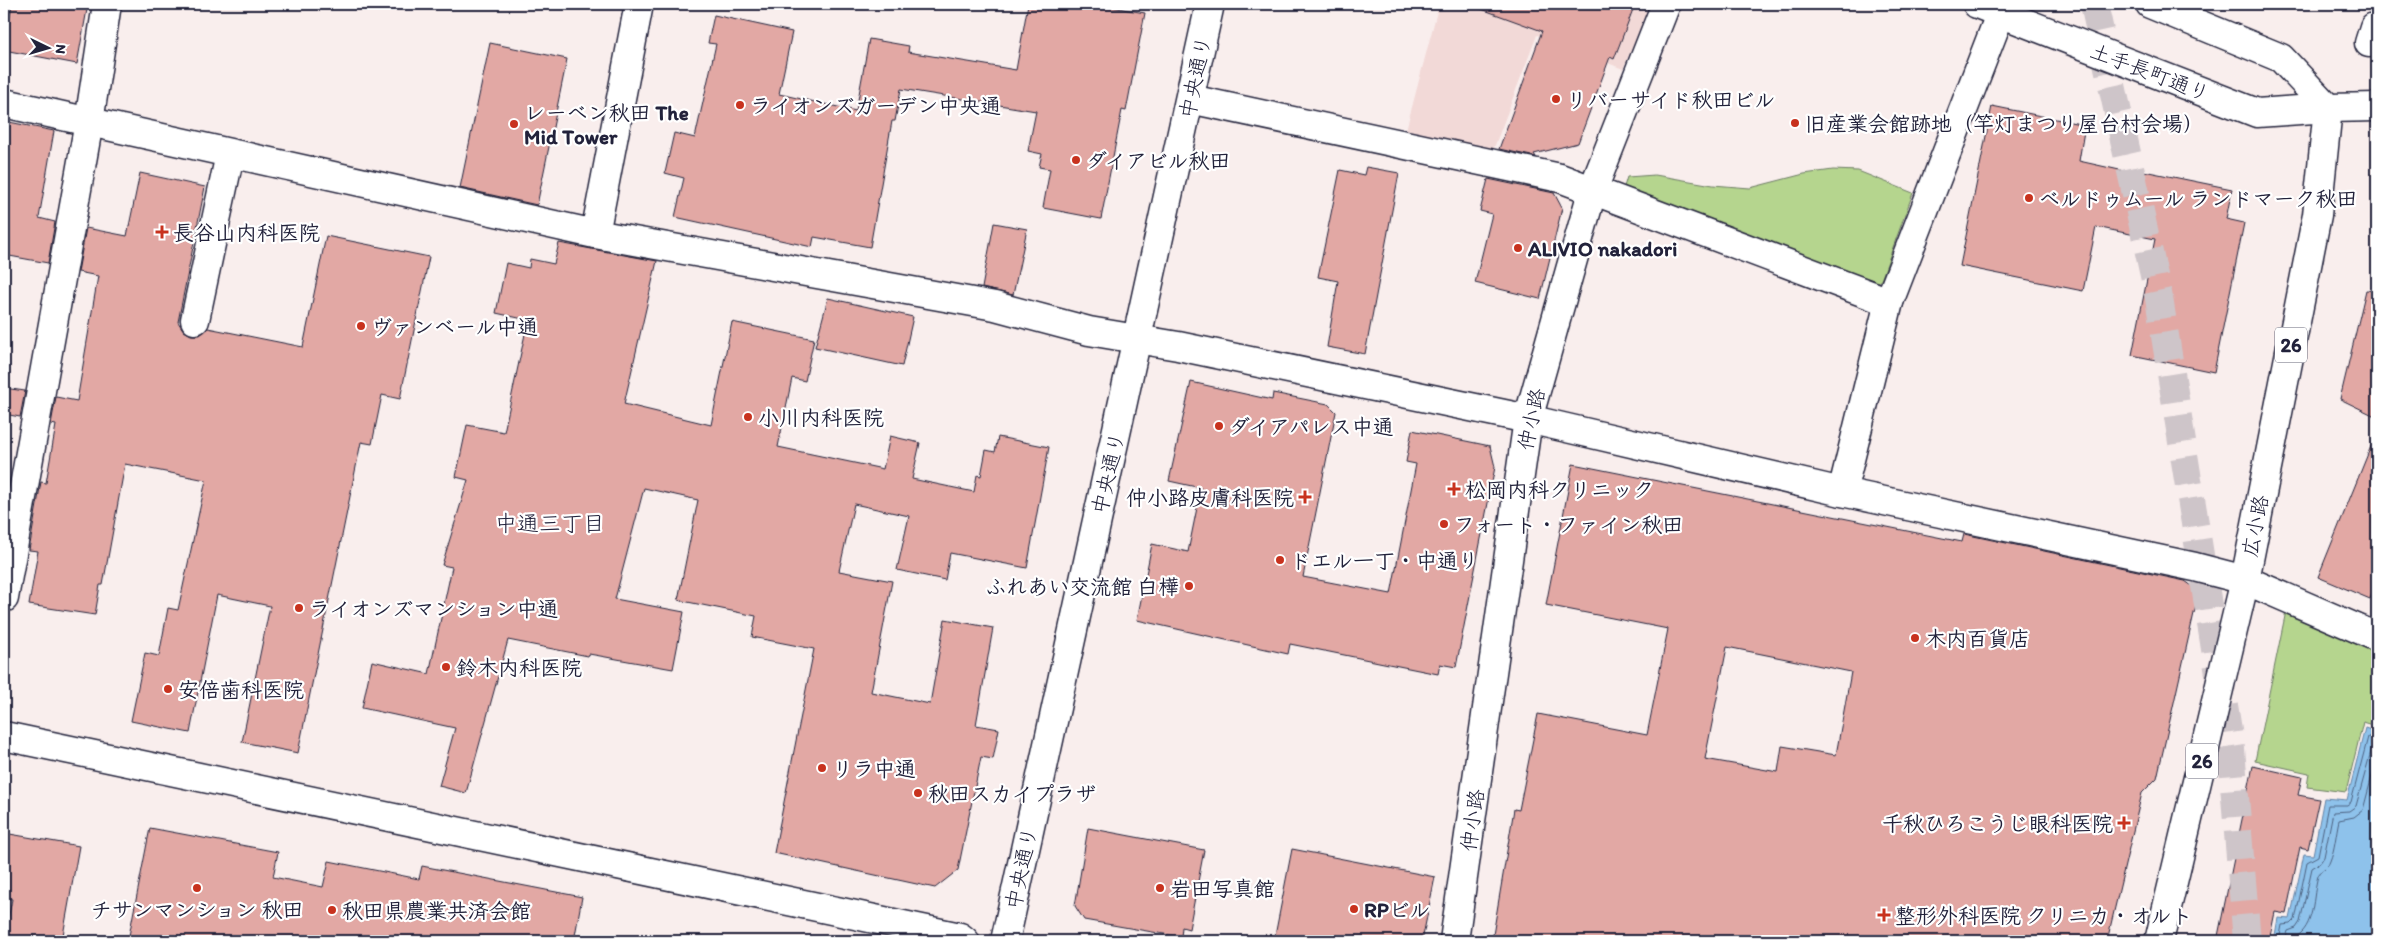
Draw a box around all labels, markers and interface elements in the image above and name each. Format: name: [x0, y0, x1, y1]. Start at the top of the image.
north arrow: [22, 22, 72, 72]
street label: 中央通り: [1174, 33, 1216, 121]
street label: 土手長町通り: [2087, 38, 2213, 106]
text: N: [52, 44, 69, 55]
place label: リバーサイド秋田ビル: [1566, 87, 1775, 112]
place label: ライオンズガーデン中央通: [750, 93, 1001, 118]
marker: リバーサイド秋田ビル: [1550, 93, 1562, 105]
marker: ライオンズガーデン中央通: [734, 99, 746, 111]
place label: レーベン秋田 The Mid Tower: [524, 100, 689, 149]
place label: 旧産業会館跡地（竿灯まつり屋台村会場）: [1805, 111, 2204, 136]
marker: 旧産業会館跡地（竿灯まつり屋台村会場）: [1789, 117, 1801, 129]
marker: レーベン秋田 The Mid Tower: [508, 118, 520, 130]
place label: ダイアビル秋田: [1086, 148, 1230, 173]
marker: ダイアビル秋田: [1070, 154, 1082, 166]
place label: ベルドゥムール ランドマーク秋田: [2039, 186, 2357, 211]
marker: ベルドゥムール ランドマーク秋田: [2023, 192, 2035, 204]
place label: 長谷山内科医院: [173, 220, 320, 245]
marker: 長谷山内科医院: [155, 225, 169, 239]
place label: ALIVIO nakadori: [1527, 236, 1677, 261]
marker: ALIVIO nakadori: [1512, 242, 1524, 254]
place label: ヴァンベール中通: [371, 314, 538, 339]
marker: ヴァンベール中通: [355, 320, 367, 332]
road number: 26: [2275, 328, 2307, 362]
street label: 仲小路: [1512, 386, 1550, 452]
place label: 小川内科医院: [758, 405, 884, 430]
marker: 小川内科医院: [742, 411, 754, 423]
place label: ダイアパレス中通: [1229, 414, 1394, 439]
marker: ダイアパレス中通: [1213, 420, 1225, 432]
street label: 中央通り: [1086, 429, 1130, 517]
place label: 松岡内科クリニック: [1465, 477, 1654, 502]
marker: 松岡内科クリニック: [1447, 482, 1461, 496]
place label: 仲小路皮膚科医院: [1126, 485, 1294, 510]
marker: 仲小路皮膚科医院: [1298, 490, 1312, 504]
street label: 広小路: [2237, 493, 2273, 559]
district label: 中通三丁目: [495, 510, 605, 537]
place label: フォート・ファイン秋田: [1454, 512, 1683, 537]
marker: フォート・ファイン秋田: [1438, 518, 1450, 530]
place label: ドエル一丁・中通り: [1290, 548, 1479, 573]
marker: ドエル一丁・中通り: [1274, 554, 1286, 566]
place label: ふれあい交流館 白樺: [985, 574, 1179, 599]
marker: ふれあい交流館 白樺: [1183, 580, 1195, 592]
place label: ライオンズマンション中通: [309, 596, 558, 621]
marker: ライオンズマンション中通: [293, 602, 305, 614]
place label: 木内百貨店: [1925, 626, 2030, 651]
marker: 木内百貨店: [1909, 632, 1921, 644]
place label: 鈴木内科医院: [456, 655, 582, 680]
marker: 鈴木内科医院: [440, 661, 452, 673]
place label: 安倍歯科医院: [178, 677, 304, 702]
marker: 安倍歯科医院: [162, 683, 174, 695]
road number: 26: [2186, 744, 2218, 778]
place label: リラ中通: [832, 756, 916, 781]
marker: リラ中通: [816, 762, 828, 774]
place label: 秋田スカイプラザ: [928, 781, 1096, 806]
marker: 秋田スカイプラザ: [912, 787, 924, 799]
street label: 仲小路: [1455, 787, 1489, 853]
place label: 千秋ひろこうじ眼科医院: [1882, 811, 2113, 836]
marker: 千秋ひろこうじ眼科医院: [2117, 816, 2131, 830]
street label: 中央通り: [1000, 824, 1042, 912]
place label: 岩田写真館: [1170, 876, 1275, 901]
marker: チサンマンション 秋田: [191, 882, 203, 894]
marker: 岩田写真館: [1154, 882, 1166, 894]
place label: チサンマンション 秋田: [90, 897, 304, 922]
place label: RPビル: [1364, 897, 1430, 922]
place label: 秋田県農業共済会館: [342, 898, 531, 923]
marker: RPビル: [1348, 903, 1360, 915]
place label: 整形外科医院 クリニカ・オルト: [1895, 903, 2192, 928]
marker: 秋田県農業共済会館: [326, 904, 338, 916]
marker: 整形外科医院 クリニカ・オルト: [1877, 908, 1891, 922]

